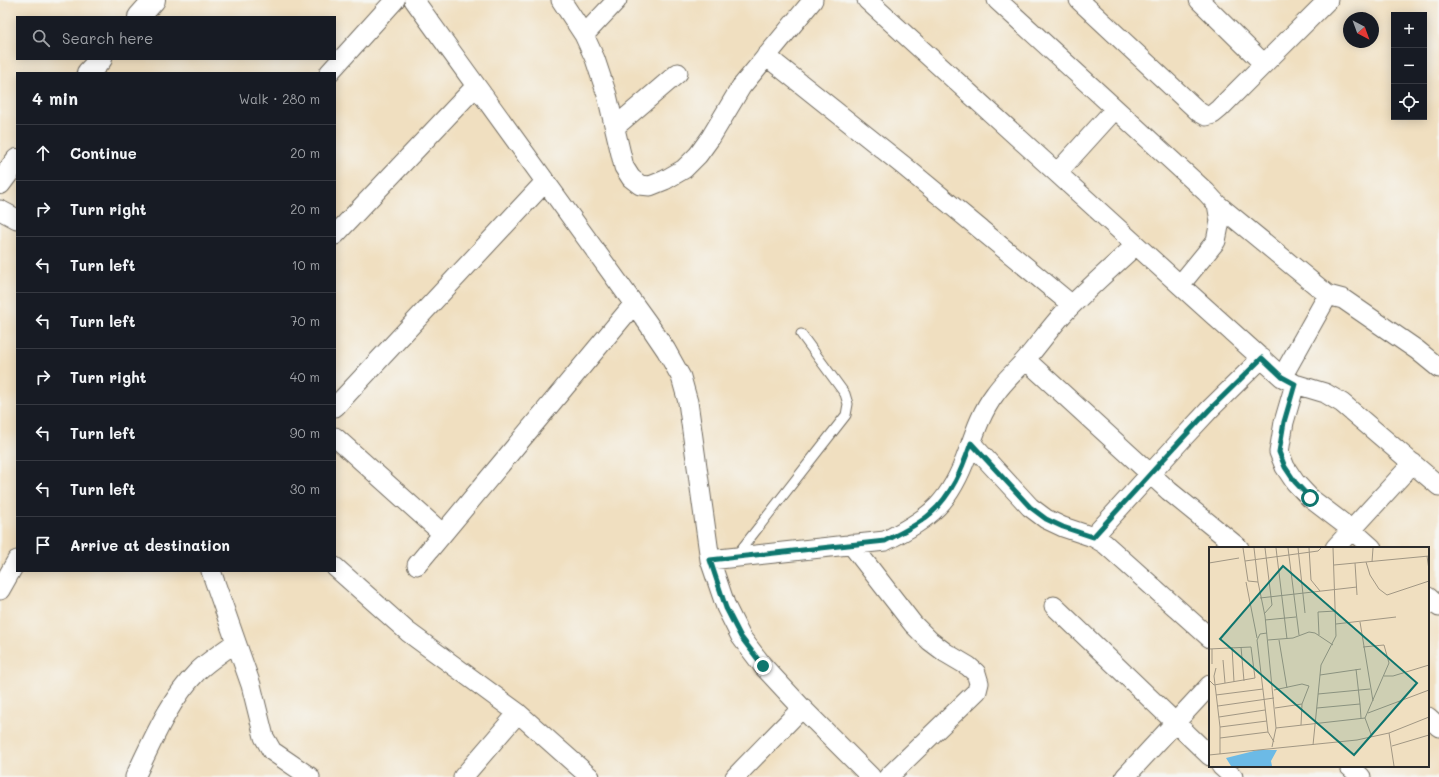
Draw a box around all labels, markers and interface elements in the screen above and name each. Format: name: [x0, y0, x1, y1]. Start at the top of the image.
north arrow: [1343, 12, 1379, 48]
map controls: [1391, 12, 1427, 120]
button: +: [1391, 12, 1427, 48]
search box: [16, 16, 336, 60]
icon: search: [30, 27, 52, 49]
text: Search here: [62, 28, 153, 48]
button: −: [1391, 48, 1427, 84]
button: locate: [1391, 84, 1427, 120]
text: 4 min: [32, 87, 78, 109]
text: Walk · 280 m: [239, 90, 320, 107]
icon: ahead: [32, 142, 54, 164]
text: Continue: [70, 143, 137, 163]
text: 20 m: [290, 144, 320, 161]
icon: right: [32, 198, 54, 220]
text: Turn right: [70, 199, 147, 219]
text: 20 m: [290, 200, 320, 217]
icon: left: [32, 254, 54, 276]
text: Turn left: [70, 255, 135, 275]
text: 10 m: [292, 256, 320, 273]
icon: left: [32, 310, 54, 332]
text: Turn left: [70, 311, 135, 331]
text: 70 m: [290, 312, 320, 329]
icon: right: [32, 366, 54, 388]
text: Turn right: [70, 367, 147, 387]
text: 40 m: [290, 368, 320, 385]
icon: left: [32, 422, 54, 444]
text: Turn left: [70, 423, 135, 443]
text: 90 m: [290, 424, 320, 441]
icon: left: [32, 478, 54, 500]
text: Turn left: [70, 479, 135, 499]
text: 30 m: [290, 480, 320, 497]
route start: [1301, 489, 1319, 507]
icon: arrive: [32, 534, 54, 556]
text: Arrive at destination: [70, 535, 230, 555]
inset map: [1209, 547, 1429, 767]
route end: [754, 657, 772, 675]

